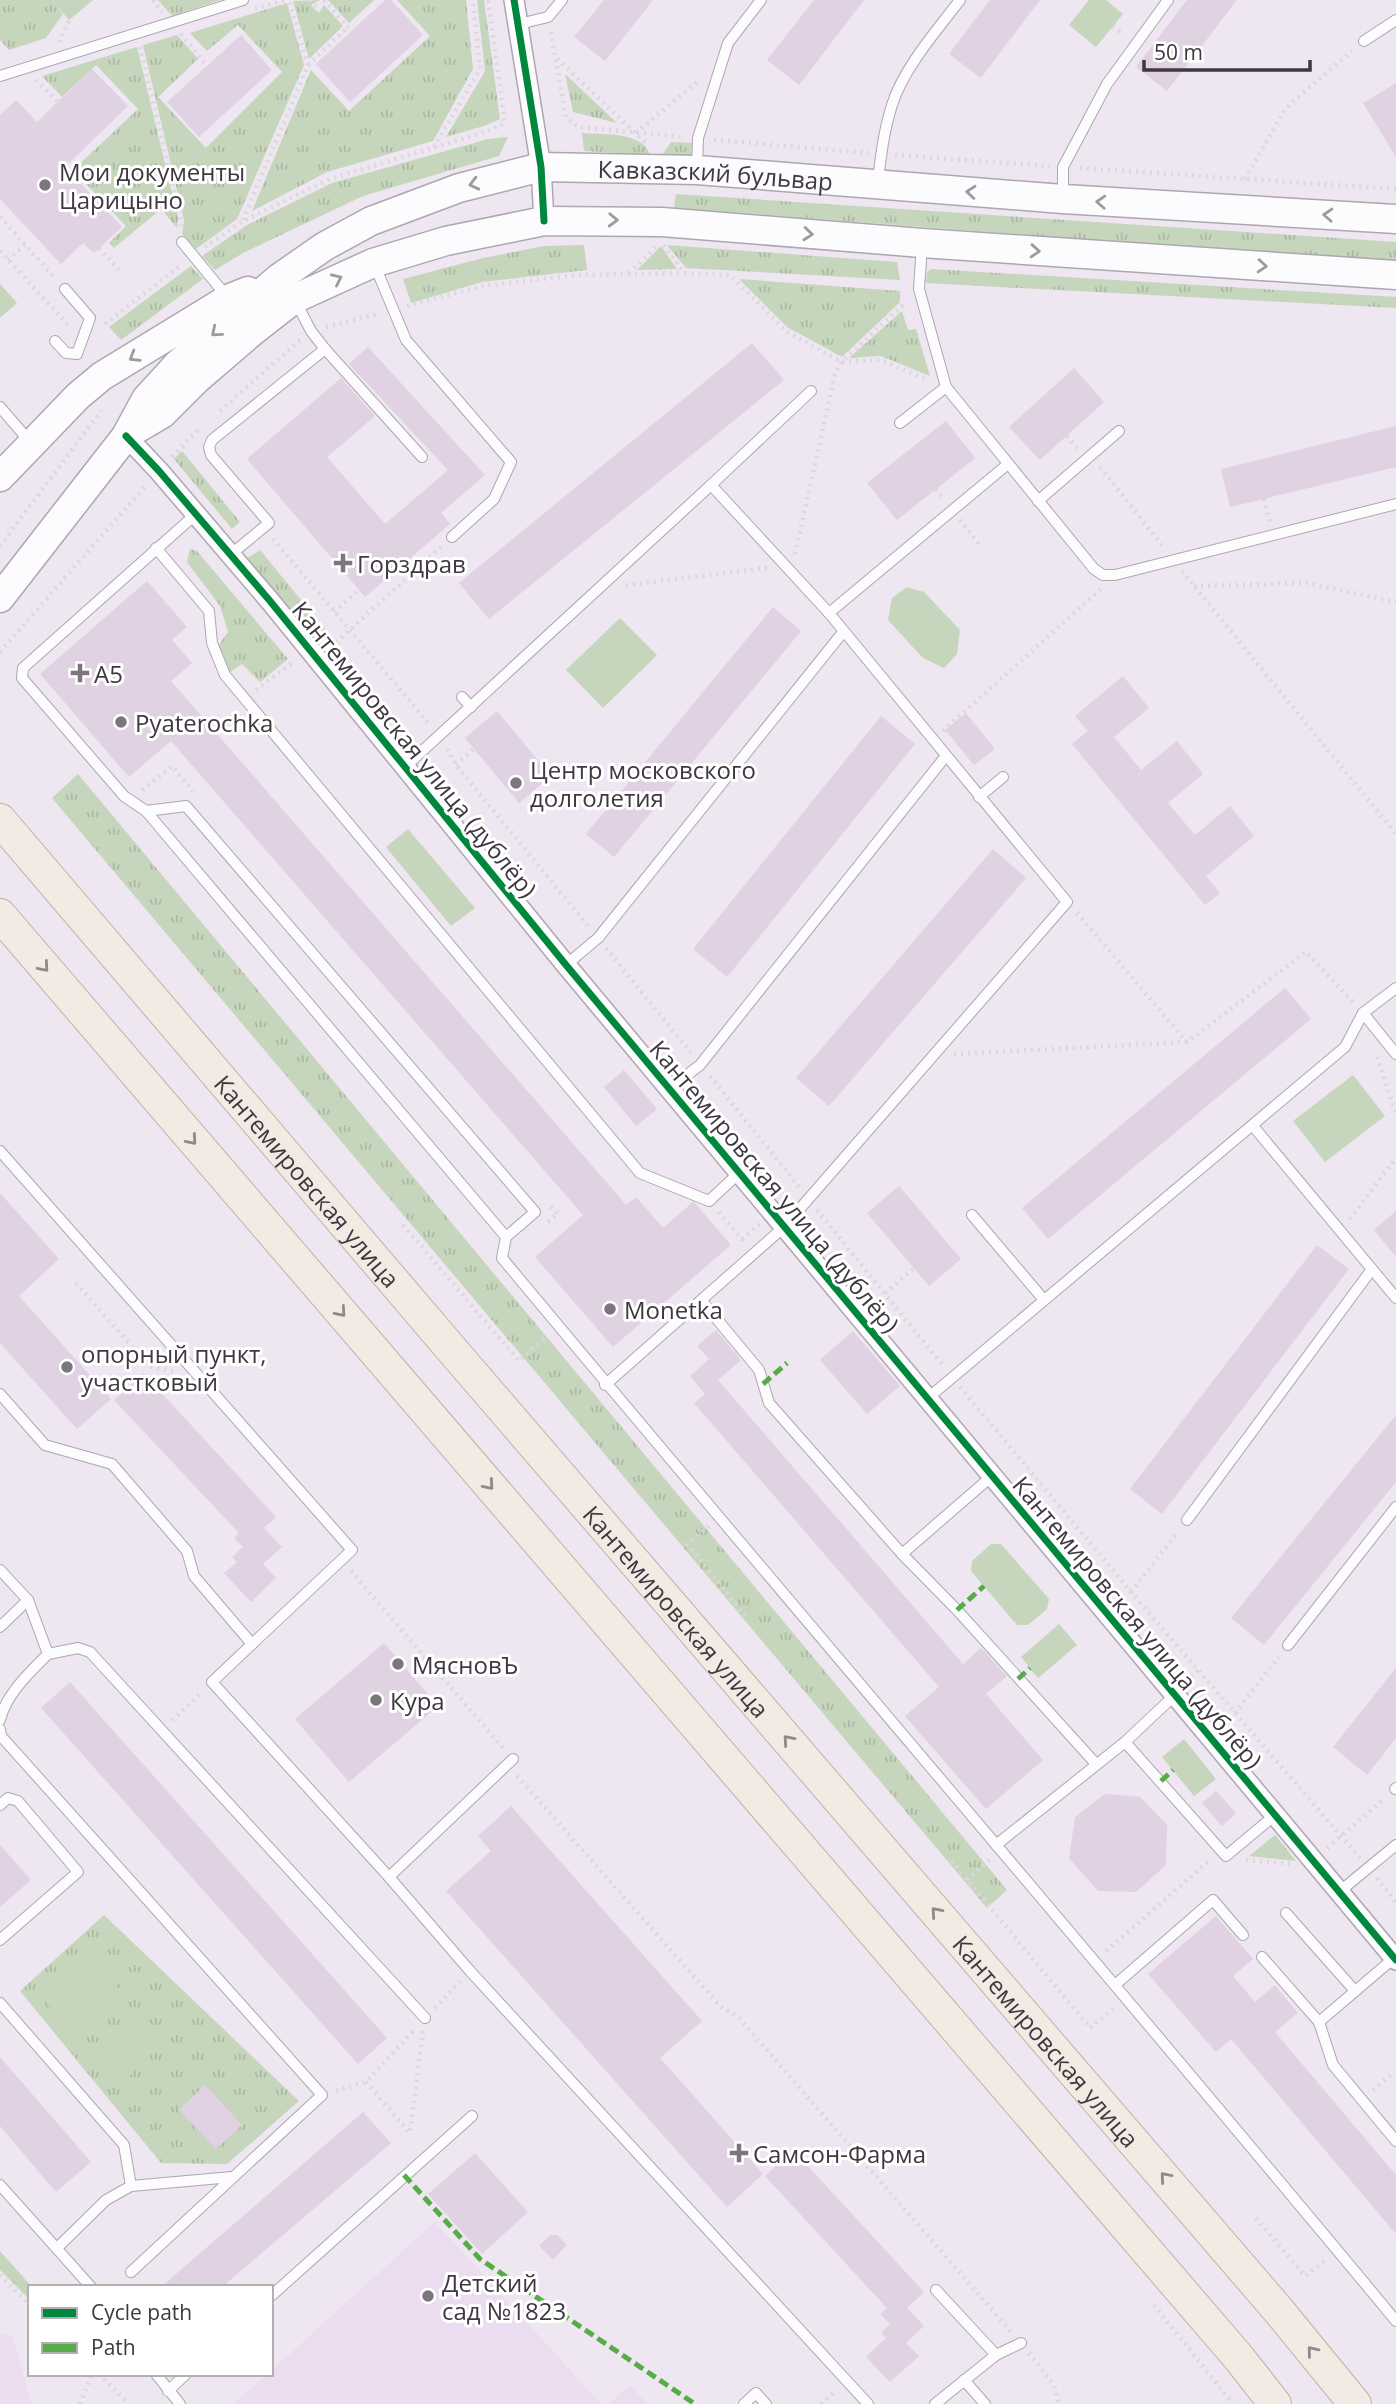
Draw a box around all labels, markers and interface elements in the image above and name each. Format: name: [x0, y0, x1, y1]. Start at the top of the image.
scale bar: [1144, 28, 1310, 72]
text: 50 m: [1154, 38, 1203, 66]
street label: Кавказский бульвар: [597, 152, 834, 197]
place label: Мои документы Царицыно: [59, 155, 245, 216]
one-way arrow: [468, 176, 480, 190]
marker: Мои документы Царицыно: [37, 177, 53, 193]
one-way arrow: [965, 185, 976, 200]
one-way arrow: [1095, 194, 1106, 209]
one-way arrow: [1322, 207, 1333, 222]
one-way arrow: [607, 213, 618, 228]
one-way arrow: [803, 226, 814, 241]
one-way arrow: [1029, 243, 1040, 258]
one-way arrow: [1256, 258, 1267, 273]
one-way arrow: [330, 273, 342, 287]
one-way arrow: [211, 323, 224, 336]
one-way arrow: [128, 348, 141, 361]
place label: Горздрав: [357, 547, 466, 580]
marker: Горздрав: [335, 555, 351, 571]
street label: Кантемировская улица (дублёр): [285, 594, 545, 904]
place label: A5: [94, 657, 123, 690]
marker: A5: [72, 665, 88, 681]
place label: Pyaterochka: [135, 706, 273, 739]
marker: Pyaterochka: [113, 714, 129, 730]
place label: Центр московского долголетия: [530, 753, 756, 814]
marker: Центр московского долголетия: [508, 775, 524, 791]
one-way arrow: [36, 959, 48, 972]
street label: Кантемировская улица (дублёр): [643, 1033, 907, 1339]
street label: Кантемировская улица: [207, 1067, 408, 1294]
one-way arrow: [184, 1131, 196, 1144]
place label: Monetka: [624, 1293, 723, 1326]
marker: Monetka: [602, 1301, 618, 1317]
one-way arrow: [333, 1304, 345, 1317]
place label: опорный пункт, участковый: [81, 1337, 267, 1398]
marker: опорный пункт, участковый: [59, 1359, 75, 1375]
street label: Кантемировская улица (дублёр): [1006, 1469, 1270, 1775]
one-way arrow: [481, 1476, 493, 1489]
street label: Кантемировская улица: [576, 1498, 777, 1724]
place label: МясновЪ: [412, 1648, 518, 1681]
marker: МясновЪ: [390, 1656, 406, 1672]
place label: Кура: [390, 1684, 445, 1717]
marker: Кура: [368, 1692, 384, 1708]
one-way arrow: [784, 1735, 796, 1748]
one-way arrow: [932, 1907, 944, 1920]
street label: Кантемировская улица: [946, 1928, 1147, 2154]
place label: Самсон-Фарма: [753, 2137, 926, 2170]
marker: Самсон-Фарма: [731, 2145, 747, 2161]
one-way arrow: [1161, 2173, 1173, 2186]
place label: Детский сад №1823: [442, 2266, 566, 2327]
legend: [28, 2285, 273, 2376]
marker: Детский сад №1823: [420, 2288, 436, 2304]
text: Cycle path: [91, 2298, 192, 2326]
text: Path: [91, 2333, 136, 2361]
one-way arrow: [1307, 2346, 1320, 2358]

